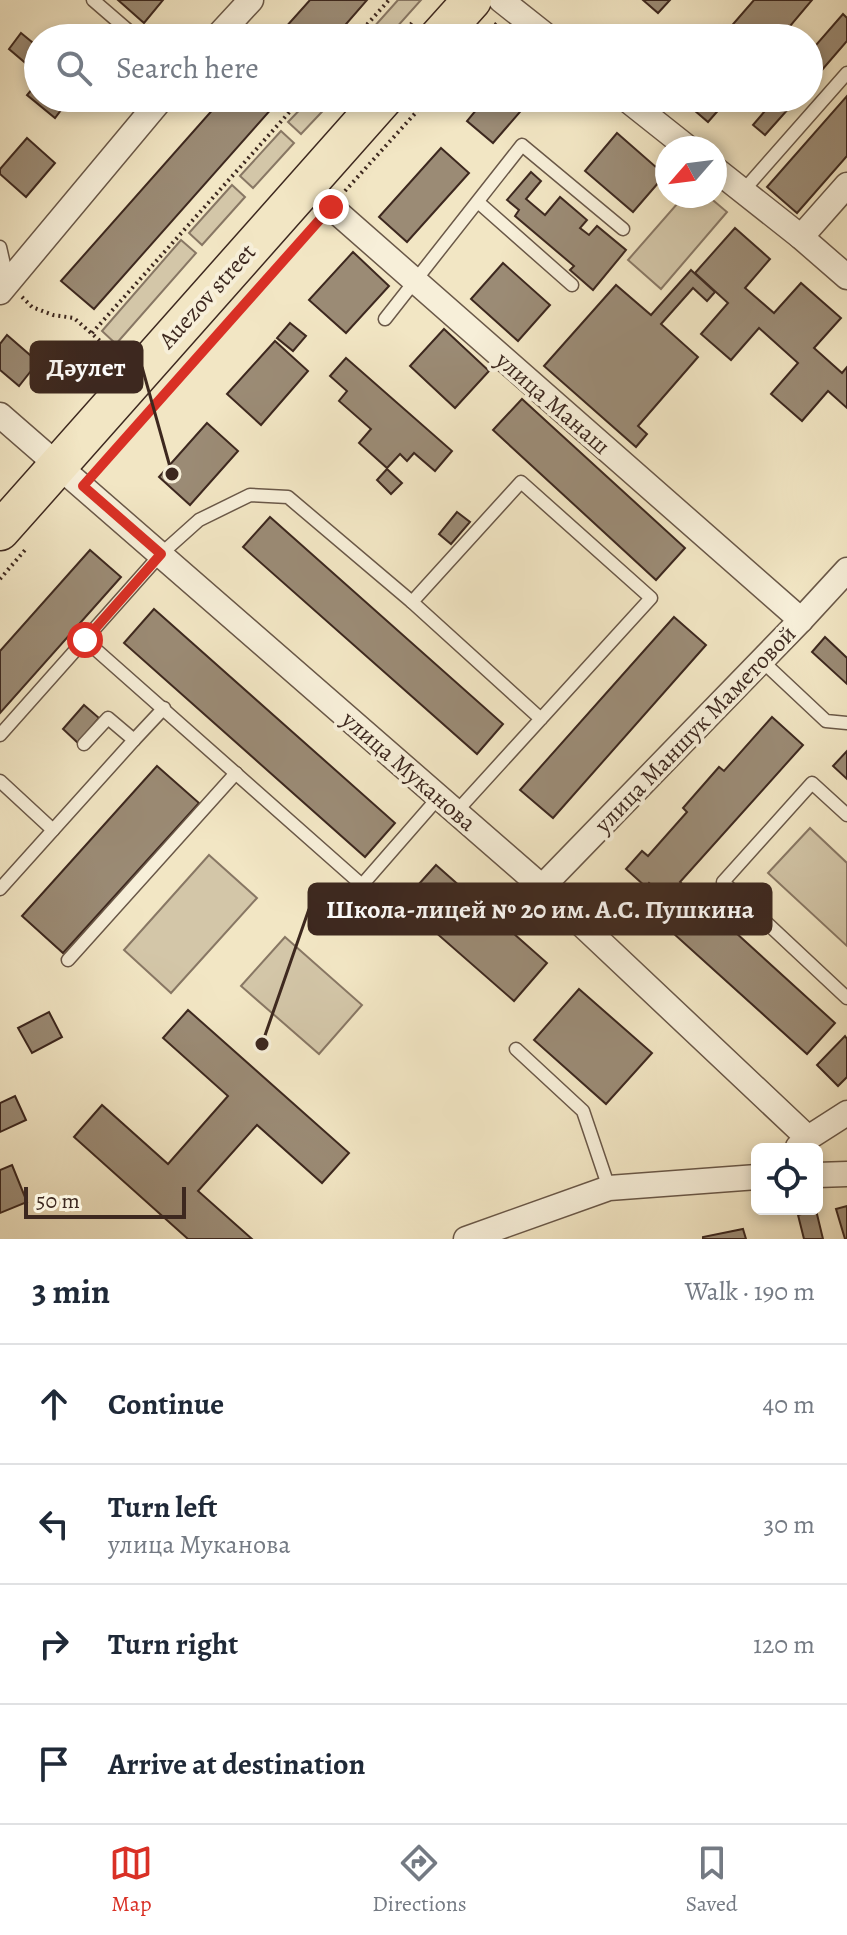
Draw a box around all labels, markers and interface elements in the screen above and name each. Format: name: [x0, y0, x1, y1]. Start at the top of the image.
search box: [24, 24, 823, 112]
icon: search: [52, 46, 96, 90]
text: Search here: [116, 48, 259, 88]
north arrow: [655, 136, 727, 208]
route end: [313, 189, 349, 225]
street label: Auezov street: [151, 236, 263, 356]
callout: Дәулет: [31, 342, 142, 392]
street label: улица Манаш: [488, 344, 617, 462]
text: Дәулет: [46, 350, 126, 385]
street label: улица Маншук Маметовой: [586, 618, 803, 841]
route start: [67, 622, 103, 658]
street label: улица Муканова: [334, 703, 483, 838]
callout: Школа-лицей № 20 им. А.С. Пушкина: [309, 884, 771, 934]
text: Школа-лицей № 20 им. А.С. Пушкина: [326, 892, 755, 927]
map controls: [751, 1143, 823, 1215]
button: locate: [751, 1143, 823, 1215]
scale bar: [24, 1183, 186, 1219]
text: 50 m: [36, 1186, 80, 1216]
text: 3 min: [32, 1268, 110, 1315]
text: Walk · 190 m: [685, 1274, 815, 1309]
icon: ahead: [32, 1382, 76, 1426]
text: Continue: [108, 1384, 224, 1424]
text: 40 m: [763, 1387, 815, 1422]
text: Turn left: [108, 1487, 217, 1527]
icon: left: [32, 1502, 76, 1546]
text: 30 m: [764, 1507, 815, 1542]
text: улица Муканова: [108, 1527, 290, 1562]
icon: right: [32, 1622, 76, 1666]
text: Turn right: [108, 1624, 238, 1664]
text: 120 m: [753, 1627, 815, 1662]
icon: arrive: [32, 1742, 76, 1786]
text: Arrive at destination: [108, 1744, 365, 1784]
tab: Map: [109, 1841, 153, 1919]
tab: Directions: [372, 1841, 467, 1919]
tab: Saved: [685, 1841, 738, 1919]

